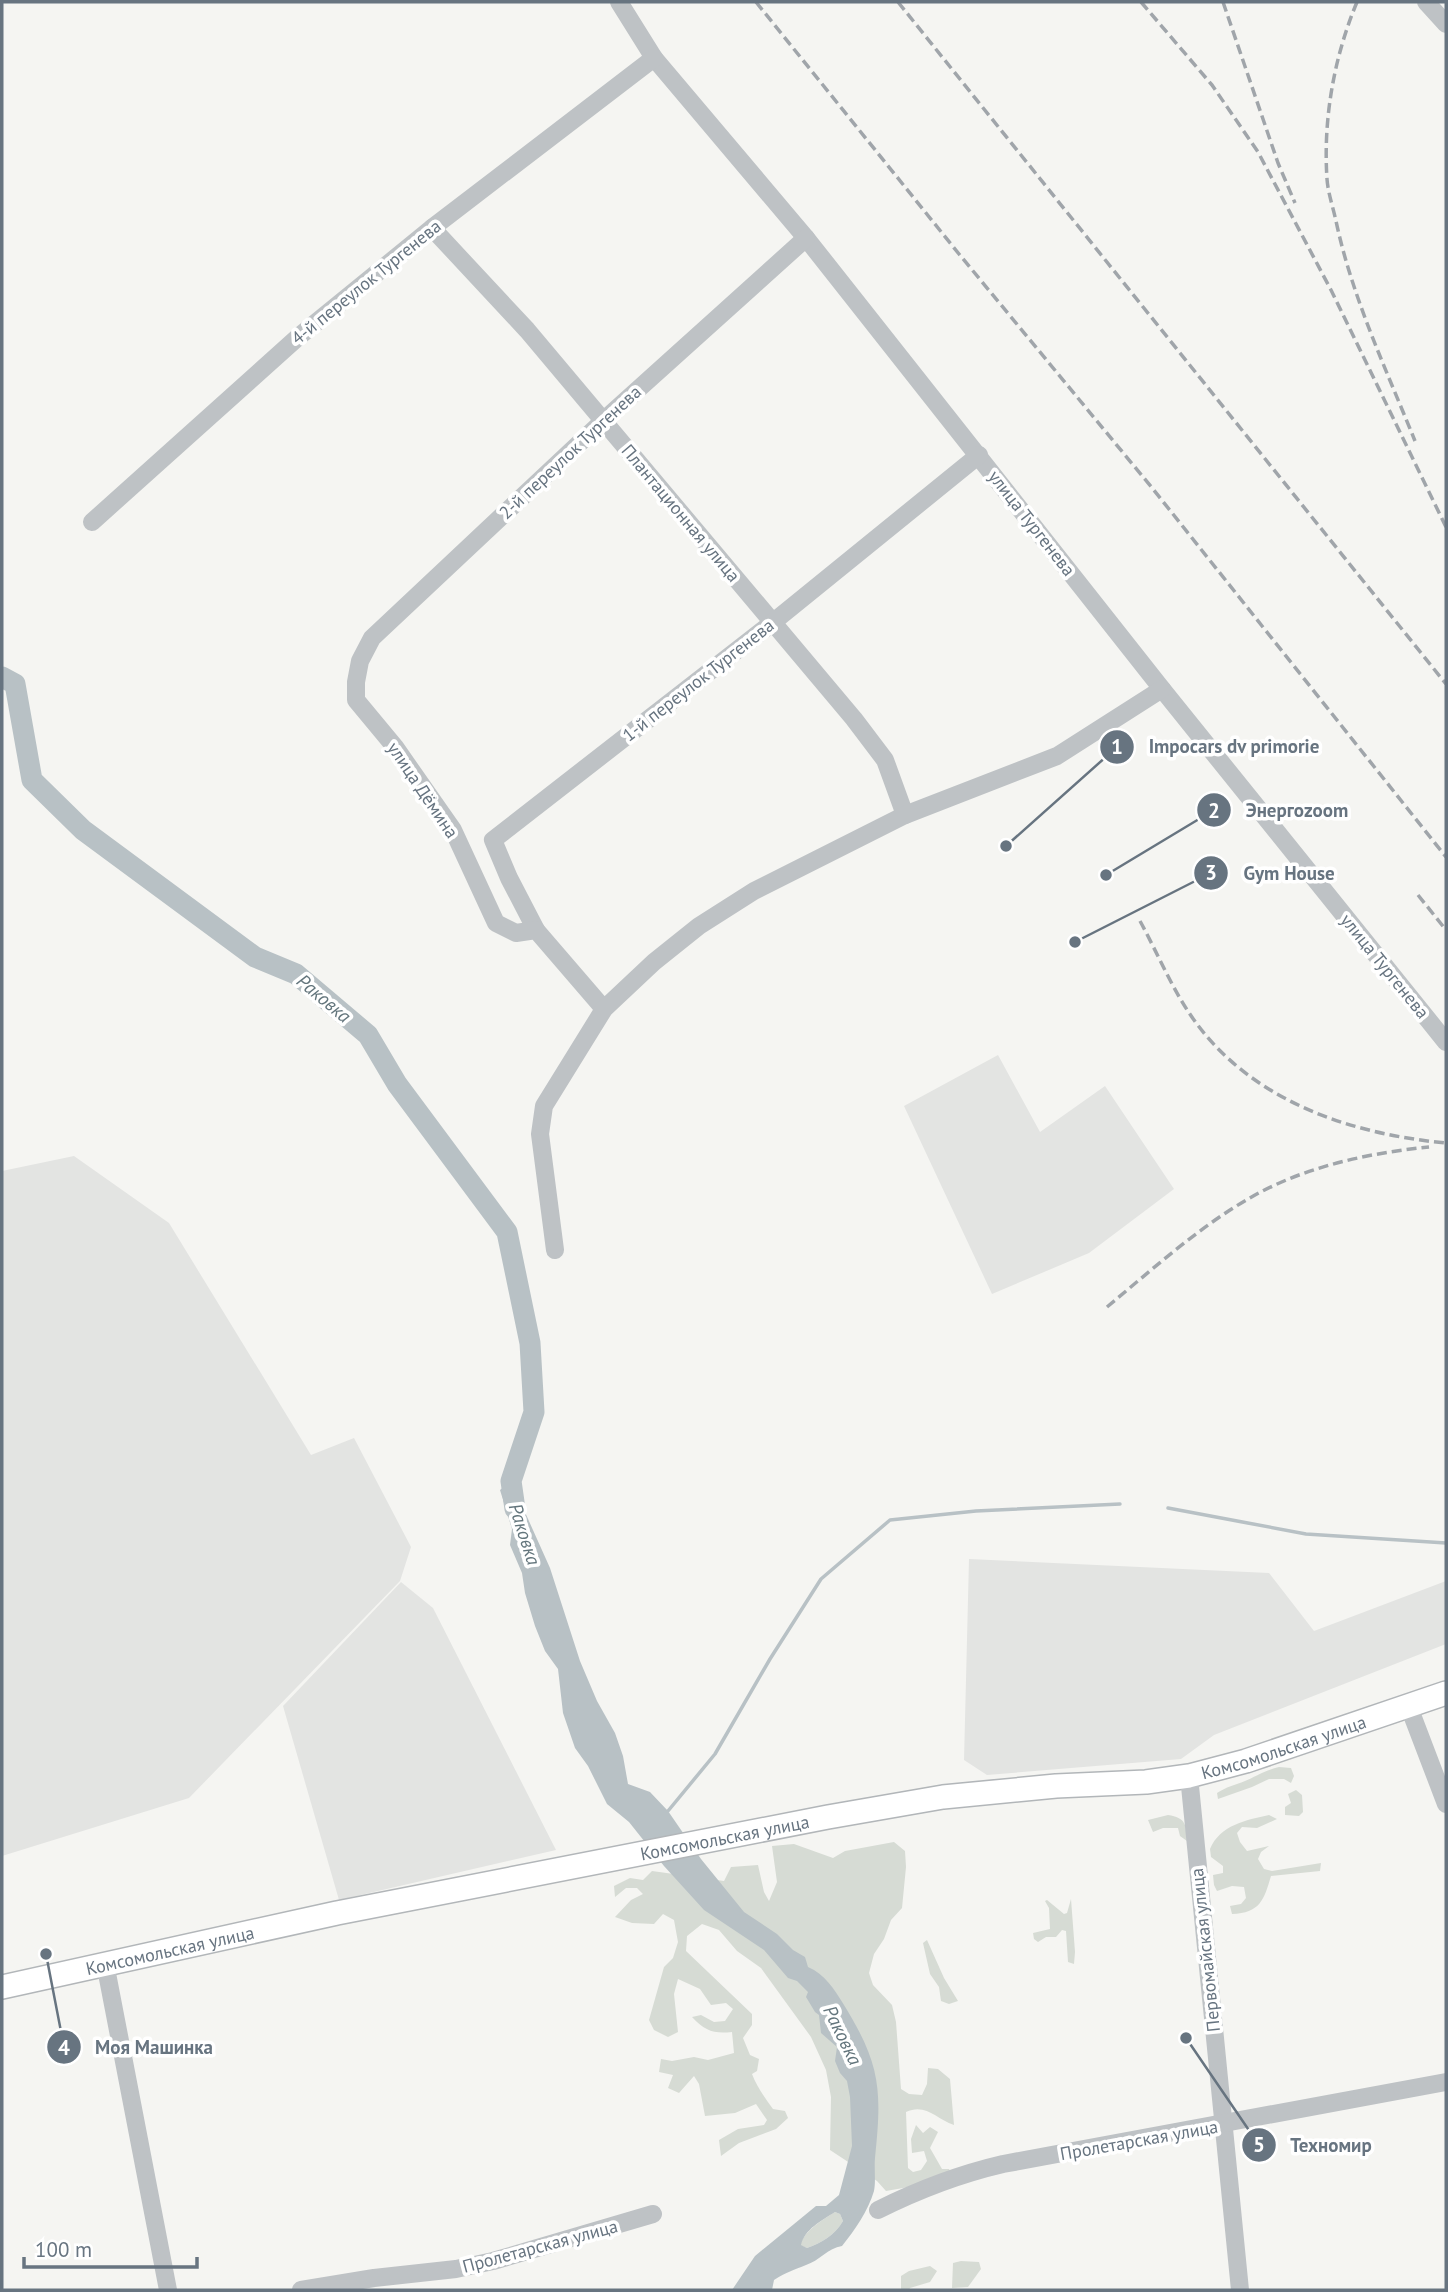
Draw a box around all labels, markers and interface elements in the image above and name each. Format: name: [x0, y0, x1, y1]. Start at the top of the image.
street label: 4-й переулок Тургенева: [286, 215, 446, 349]
street label: 2-й переулок Тургенева: [494, 380, 646, 524]
street label: Плантационная улица: [617, 440, 745, 586]
street label: улица Тургенева: [983, 465, 1081, 581]
street label: 1-й переулок Тургенева: [618, 614, 778, 746]
callout: Impocars dv primorie: [1099, 727, 1334, 767]
text: 1: [1111, 733, 1123, 760]
text: Impocars dv primorie: [1149, 734, 1319, 758]
street label: улица Дёмина: [382, 738, 464, 842]
callout: Энергоzoom: [1197, 790, 1362, 830]
text: 2: [1208, 797, 1220, 824]
text: Энергоzoom: [1246, 798, 1348, 822]
callout: Gym House: [1194, 853, 1348, 893]
text: 3: [1205, 859, 1217, 886]
text: Gym House: [1243, 861, 1335, 885]
street label: улица Тургенева: [1336, 909, 1434, 1023]
water label: Раковка: [292, 968, 357, 1028]
water label: Раковка: [504, 1500, 546, 1569]
street label: Комсомольская улица: [1199, 1710, 1369, 1784]
street label: Комсомольская улица: [638, 1809, 811, 1865]
street label: Первомайская улица: [1185, 1867, 1225, 2033]
street label: Комсомольская улица: [84, 1920, 256, 1980]
water label: Раковка: [818, 2001, 868, 2069]
callout: Моя Машинка: [46, 2027, 227, 2067]
text: 4: [58, 2034, 70, 2061]
text: Моя Машинка: [95, 2035, 213, 2059]
street label: Пролетарская улица: [1058, 2115, 1220, 2165]
callout: Техномир: [1241, 2125, 1386, 2165]
text: 5: [1253, 2131, 1265, 2158]
text: Техномир: [1290, 2133, 1372, 2157]
street label: Пролетарская улица: [460, 2214, 620, 2278]
scale bar: [24, 2226, 198, 2270]
text: 100 m: [35, 2236, 92, 2263]

